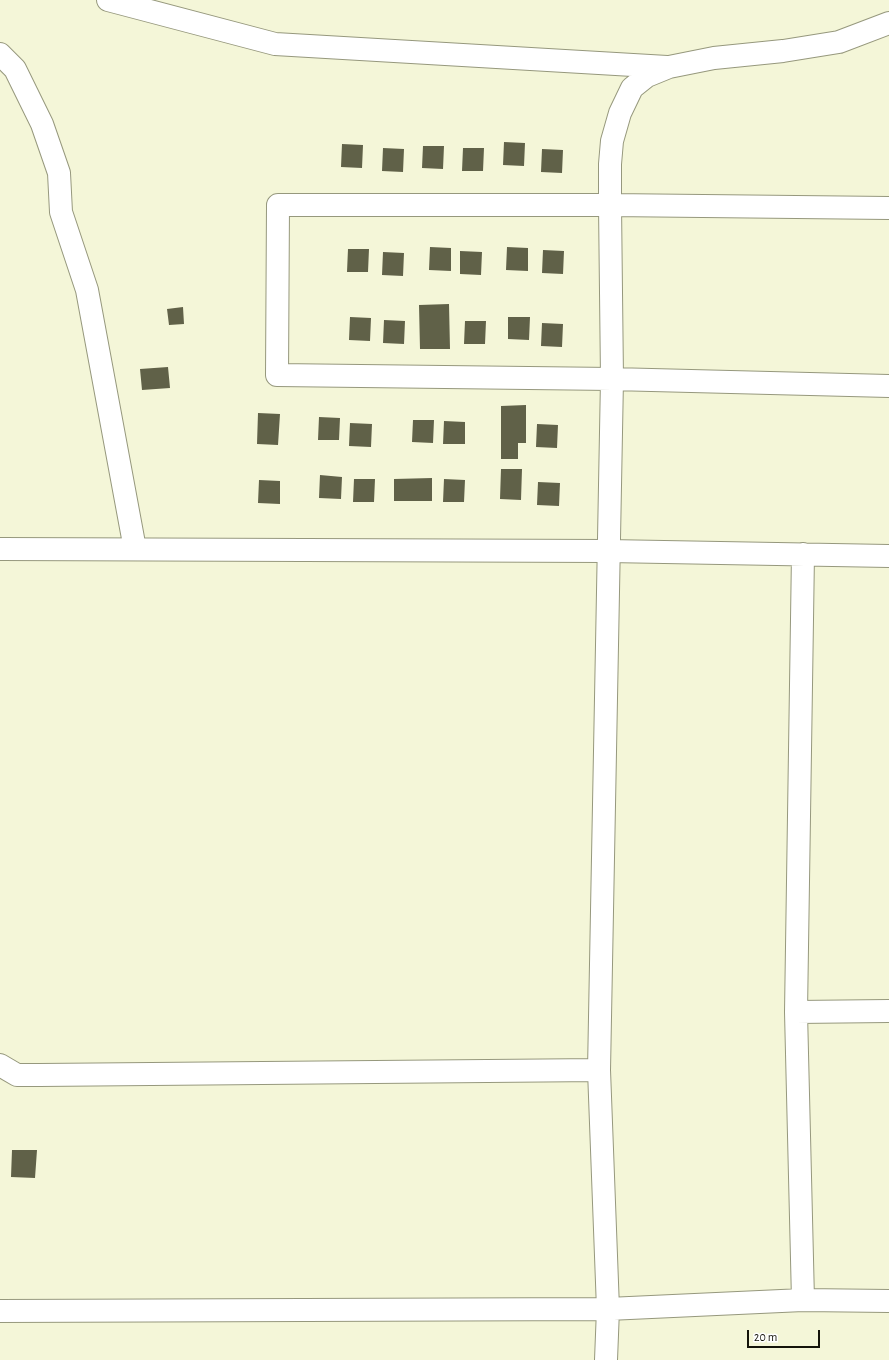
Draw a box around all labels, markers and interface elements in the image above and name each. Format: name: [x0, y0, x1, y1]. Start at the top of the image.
scale bar: [749, 1322, 822, 1348]
text: 20 m: [754, 1331, 777, 1343]

